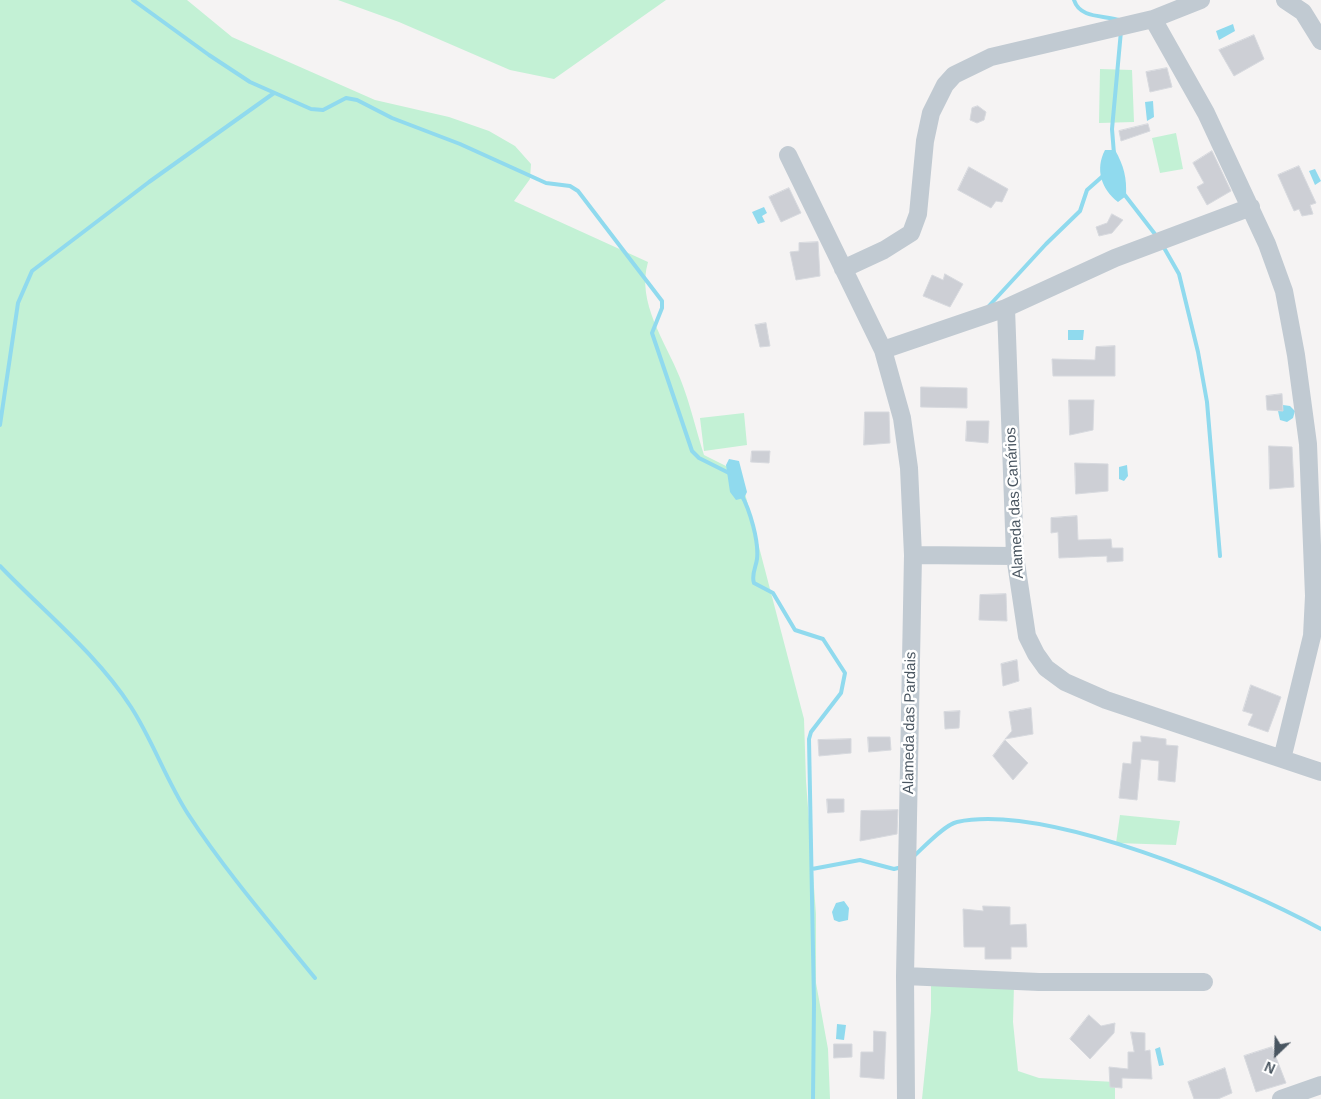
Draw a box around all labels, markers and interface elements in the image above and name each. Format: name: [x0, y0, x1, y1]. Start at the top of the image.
street label: Alameda das Canários: [1002, 427, 1028, 579]
street label: Alameda das Pardais: [900, 652, 920, 794]
north arrow: [1251, 1029, 1301, 1079]
text: N: [1262, 1058, 1278, 1077]

